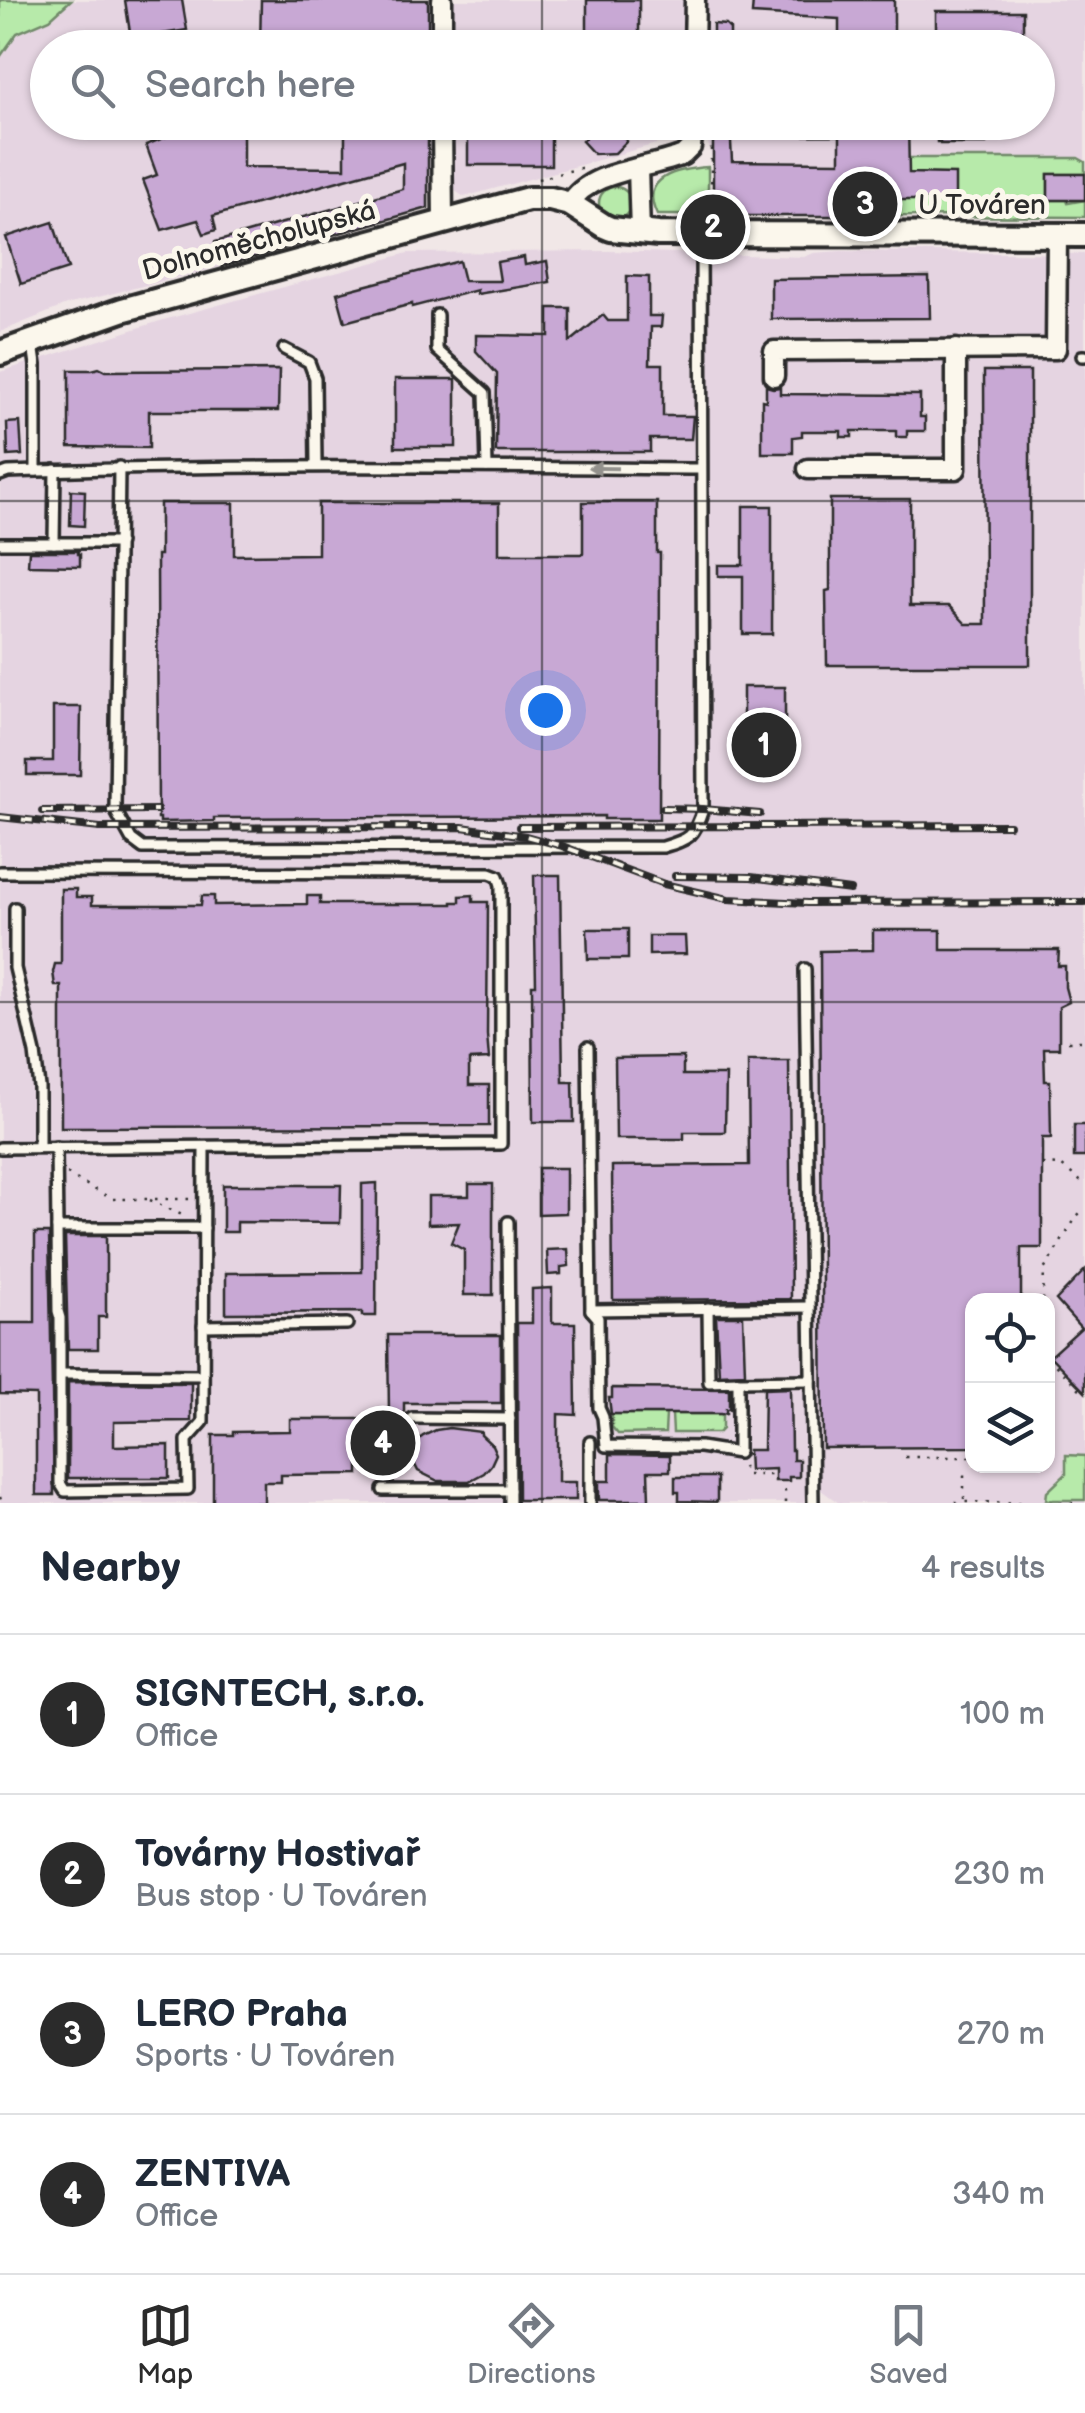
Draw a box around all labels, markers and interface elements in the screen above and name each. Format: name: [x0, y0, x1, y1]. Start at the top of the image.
search box: [30, 30, 1055, 140]
icon: search: [65, 58, 120, 113]
text: Search here: [145, 63, 356, 108]
pin: 3: [832, 166, 898, 242]
street label: U Továren: [918, 189, 1046, 222]
pin: 2: [680, 190, 746, 264]
street label: Dolnoměcholupská: [139, 194, 379, 288]
one-way arrow: [587, 460, 619, 476]
your location: [520, 685, 571, 736]
pin: 1: [732, 708, 796, 782]
map controls: [965, 1293, 1055, 1473]
button: locate: [965, 1293, 1055, 1383]
button: layers: [965, 1383, 1055, 1473]
pin: 4: [350, 1406, 416, 1480]
text: Nearby: [40, 1543, 180, 1594]
text: 4 results: [921, 1549, 1045, 1588]
text: SIGNTECH, s.r.o.: [135, 1672, 425, 1717]
text: 1: [66, 1695, 79, 1734]
text: 100 m: [960, 1695, 1045, 1734]
text: Office: [135, 1717, 218, 1756]
text: Továrny Hostivař: [135, 1832, 420, 1877]
text: 2: [63, 1855, 82, 1894]
text: 230 m: [953, 1855, 1045, 1894]
text: Bus stop · U Továren: [135, 1877, 428, 1916]
text: LERO Praha: [135, 1992, 348, 2037]
text: 3: [63, 2015, 82, 2054]
text: 270 m: [956, 2015, 1045, 2054]
text: Sports · U Továren: [135, 2037, 395, 2076]
text: ZENTIVA: [135, 2152, 290, 2197]
text: 4: [63, 2175, 82, 2214]
text: 340 m: [952, 2175, 1045, 2214]
text: Office: [135, 2197, 218, 2236]
tab: Map: [137, 2298, 193, 2391]
tab: Directions: [467, 2298, 596, 2391]
tab: Saved: [870, 2298, 948, 2391]

